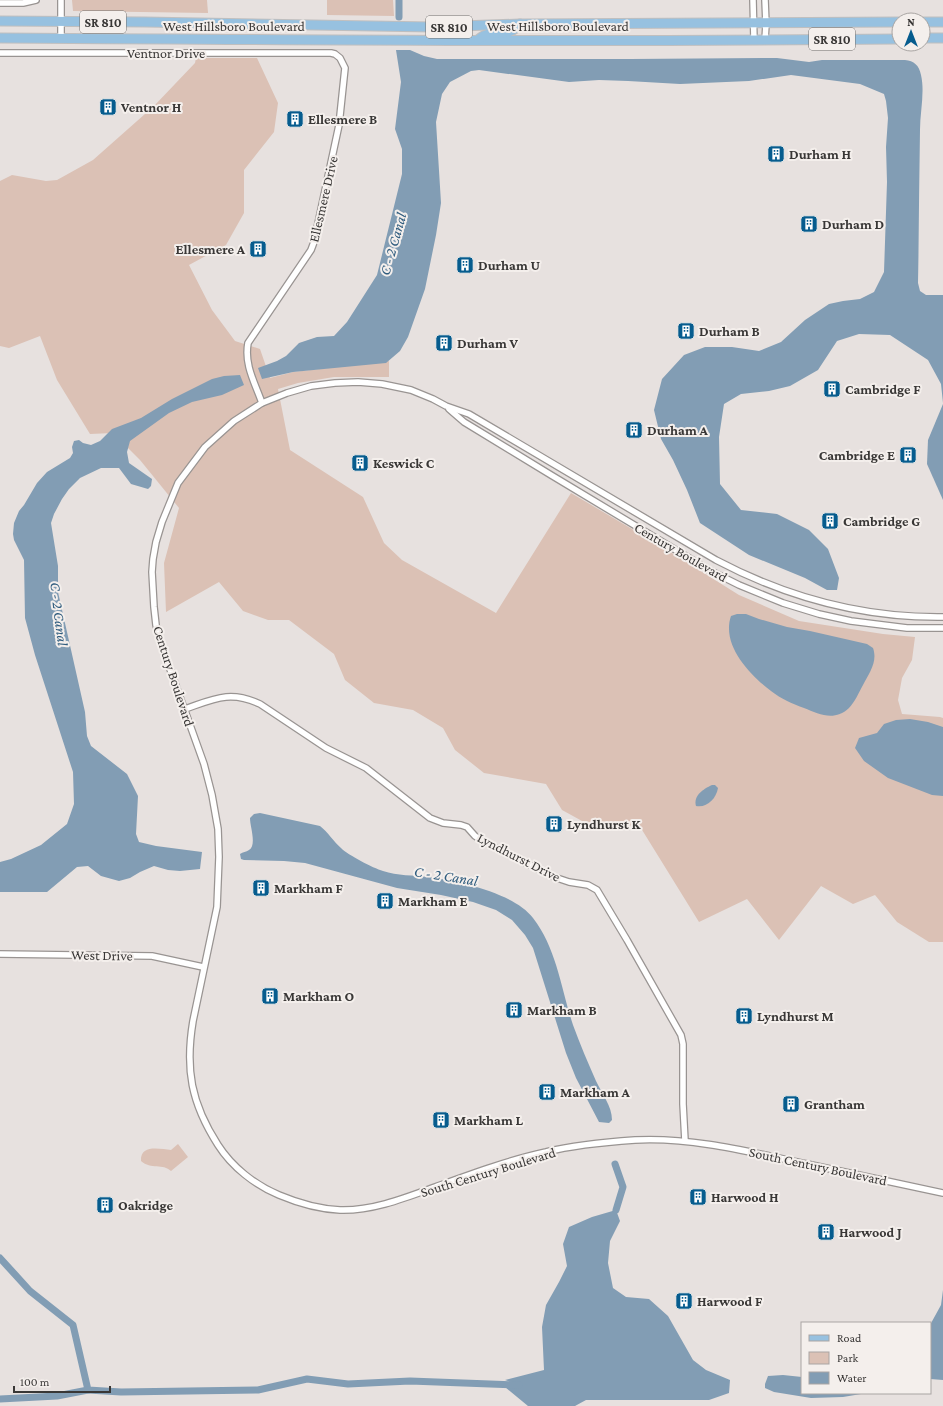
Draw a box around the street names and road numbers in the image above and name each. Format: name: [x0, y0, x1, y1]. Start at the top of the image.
road number: SR 810: [80, 11, 126, 33]
road number: SR 810: [426, 16, 472, 38]
street label: West Hillsboro Boulevard: [163, 18, 306, 34]
street label: West Hillsboro Boulevard: [487, 18, 630, 34]
road number: SR 810: [809, 28, 855, 50]
street label: Ventnor Drive: [127, 45, 205, 61]
street label: Ellesmere Drive: [305, 154, 341, 244]
street label: Century Boulevard: [632, 519, 731, 585]
street label: Century Boulevard: [150, 624, 198, 729]
street label: Lyndhurst Drive: [475, 829, 563, 885]
street label: West Drive: [71, 946, 133, 964]
street label: South Century Boulevard: [419, 1144, 558, 1200]
street label: South Century Boulevard: [748, 1144, 889, 1189]

